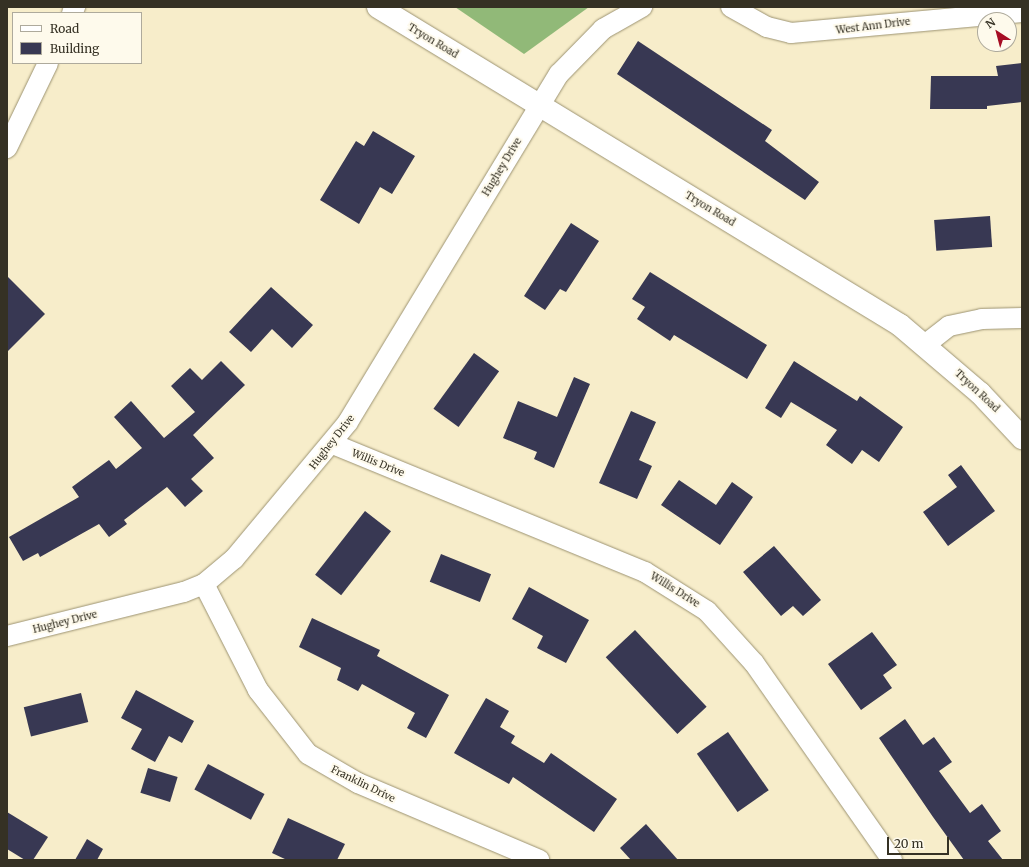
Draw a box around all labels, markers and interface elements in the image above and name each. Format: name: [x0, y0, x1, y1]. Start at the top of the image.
legend: [12, 12, 142, 64]
north arrow: [977, 12, 1017, 52]
street label: West Ann Drive: [835, 15, 911, 37]
text: N: [983, 15, 998, 31]
text: Road: [50, 21, 79, 36]
street label: Tryon Road: [406, 21, 460, 61]
text: Building: [50, 41, 99, 56]
street label: Hughey Drive: [480, 136, 524, 198]
street label: Tryon Road: [683, 189, 737, 229]
street label: Tryon Road: [952, 367, 1002, 415]
street label: Hughey Drive: [307, 412, 357, 472]
street label: Willis Drive: [350, 447, 406, 479]
street label: Willis Drive: [648, 570, 702, 610]
street label: Hughey Drive: [32, 608, 98, 636]
street label: Franklin Drive: [329, 763, 397, 805]
scale bar: [889, 829, 951, 855]
text: 20 m: [894, 836, 923, 851]

